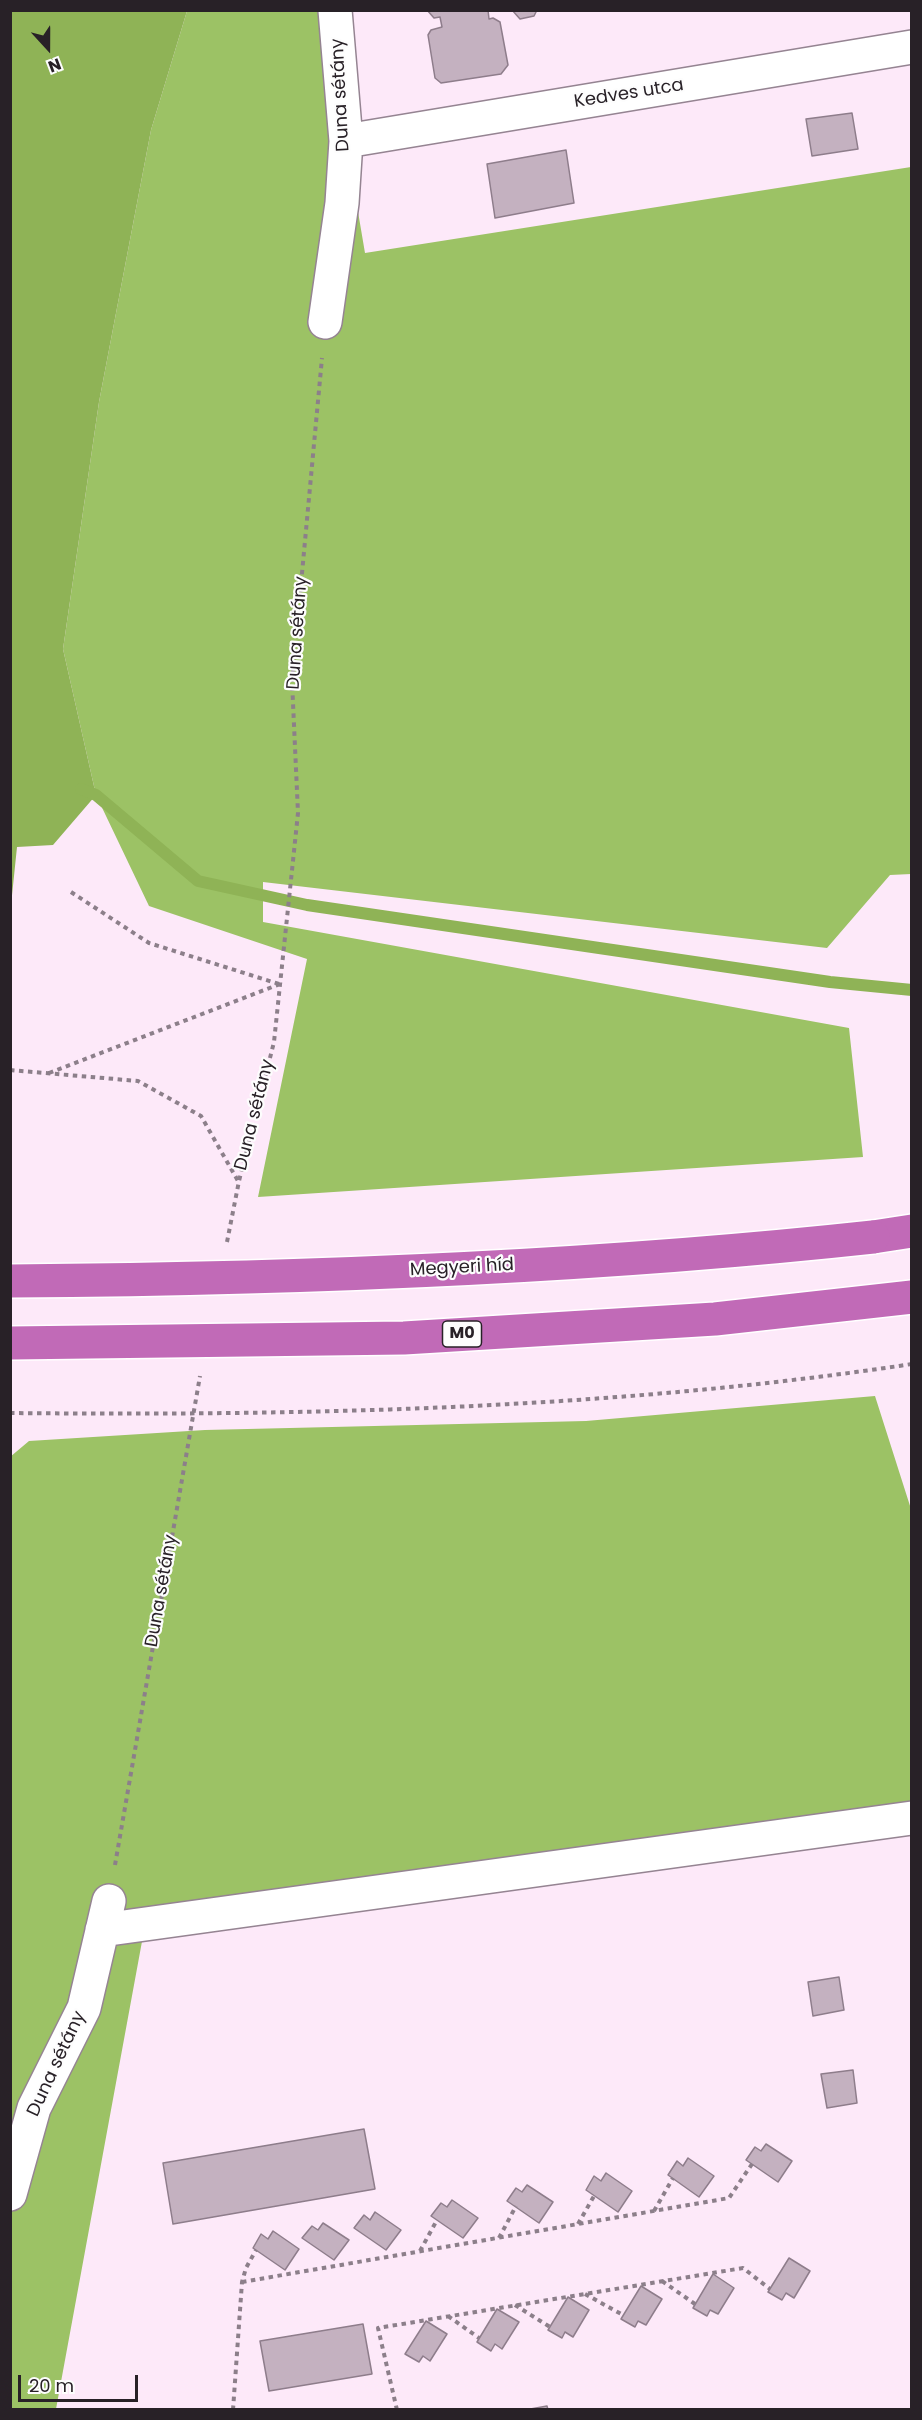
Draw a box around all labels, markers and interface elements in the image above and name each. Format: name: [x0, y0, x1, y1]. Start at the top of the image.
north arrow: [18, 18, 78, 78]
street label: Duna sétány: [327, 38, 355, 152]
text: N: [45, 52, 64, 78]
street label: Kedves utca: [573, 75, 685, 113]
street label: Duna sétány: [283, 576, 313, 690]
street label: Duna sétány: [231, 1057, 279, 1173]
street label: Megyeri híd: [409, 1254, 515, 1282]
road number: M0: [442, 1321, 482, 1347]
street label: Duna sétány: [141, 1533, 183, 1649]
street label: Duna sétány: [23, 2008, 91, 2120]
scale bar: [21, 2363, 141, 2401]
text: 20 m: [29, 2373, 74, 2398]

